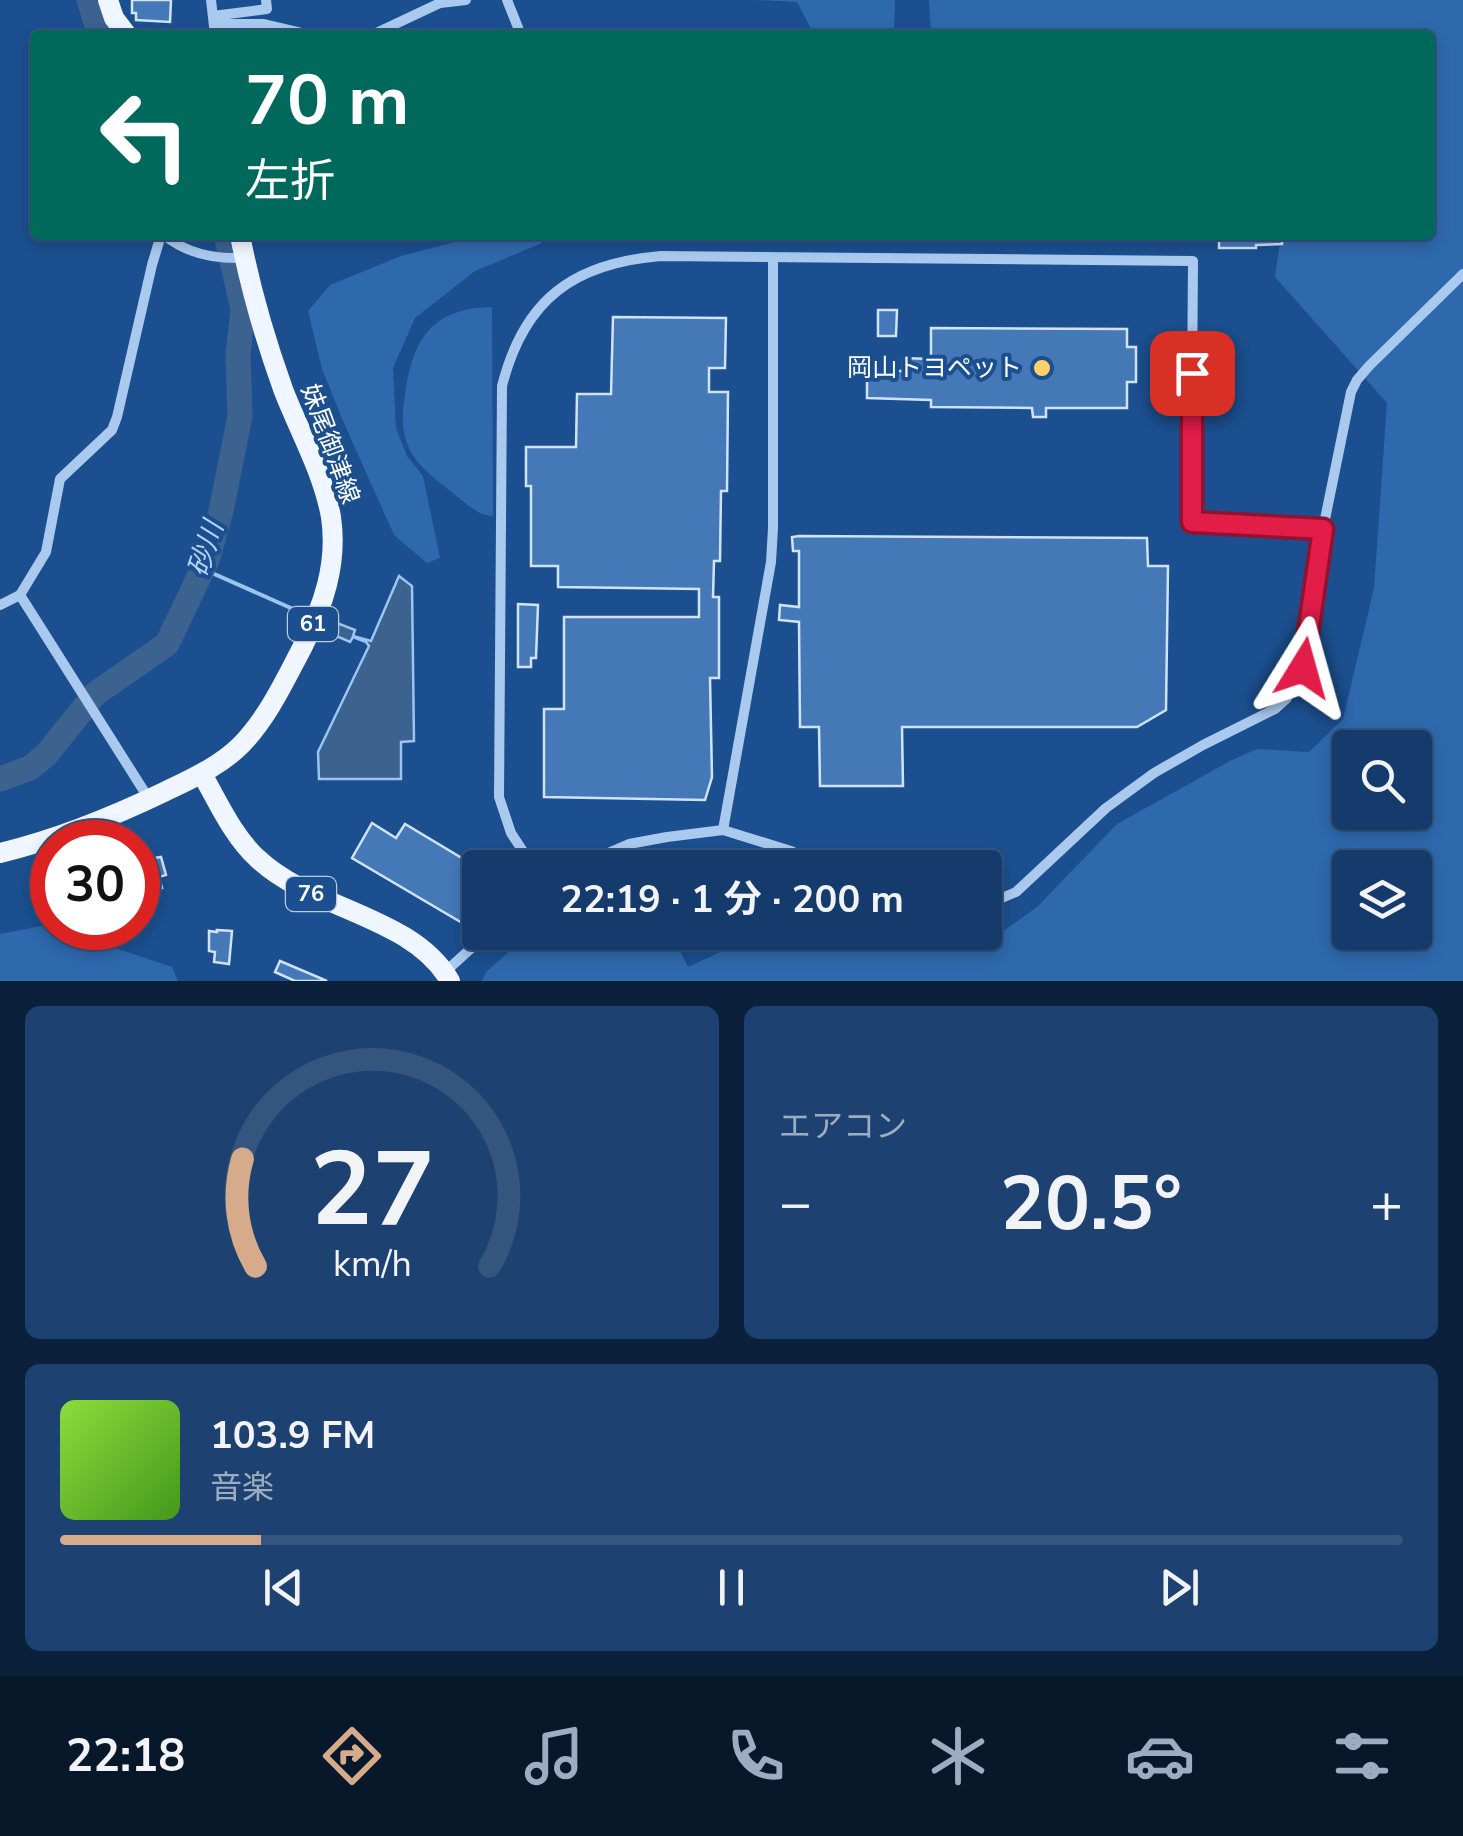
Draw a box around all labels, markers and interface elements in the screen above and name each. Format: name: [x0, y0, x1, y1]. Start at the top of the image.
text: 70 m: [245, 53, 409, 149]
icon: left: [80, 70, 210, 200]
text: 左折: [245, 151, 335, 212]
pin: [1150, 331, 1235, 416]
icon: arrive: [1165, 346, 1220, 401]
place label: 岡山トヨペット: [847, 351, 1022, 385]
marker: 岡山トヨペット: [1031, 357, 1053, 379]
street label: 妹尾御津線: [293, 379, 367, 509]
water label: 砂川: [179, 514, 234, 582]
road number: 61: [288, 607, 338, 641]
position arrow: [1251, 616, 1355, 720]
map controls: [1332, 730, 1432, 950]
button: search: [1332, 730, 1432, 830]
speed limit sign: 30: [30, 820, 160, 950]
button: layers: [1332, 850, 1432, 950]
text: 22:19 · 1 分 · 200 m: [560, 874, 904, 925]
road number: 76: [286, 877, 336, 911]
text: エアコン: [779, 1105, 907, 1148]
text: 27: [310, 1119, 434, 1261]
text: 20.5°: [1000, 1153, 1182, 1255]
text: −: [779, 1166, 812, 1241]
text: +: [1370, 1166, 1403, 1241]
text: km/h: [333, 1240, 411, 1289]
text: 103.9 FM: [210, 1410, 375, 1461]
text: 音楽: [210, 1466, 274, 1509]
icon: previous: [256, 1560, 311, 1615]
icon: pause: [704, 1560, 759, 1615]
icon: next: [1152, 1560, 1207, 1615]
icon: directions: [317, 1721, 387, 1791]
icon: music: [519, 1721, 589, 1791]
icon: phone: [721, 1721, 791, 1791]
icon: climate: [923, 1721, 993, 1791]
icon: car: [1125, 1721, 1195, 1791]
icon: filters: [1327, 1721, 1397, 1791]
text: 22:18: [66, 1726, 185, 1787]

